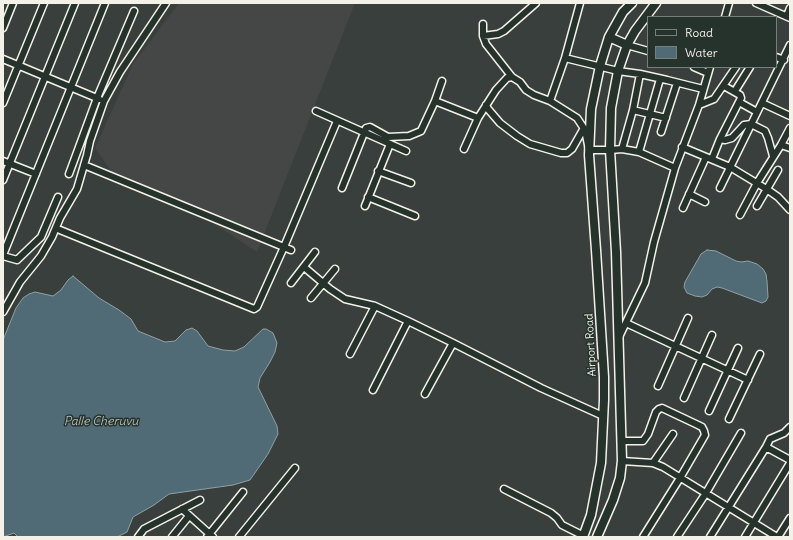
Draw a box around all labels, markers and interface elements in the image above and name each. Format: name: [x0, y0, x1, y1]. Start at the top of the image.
legend: [647, 16, 777, 68]
text: Road: [685, 25, 713, 40]
text: Water: [685, 45, 718, 60]
street label: Airport Road: [583, 313, 599, 377]
water label: Palle Cheruvu: [64, 415, 138, 429]

